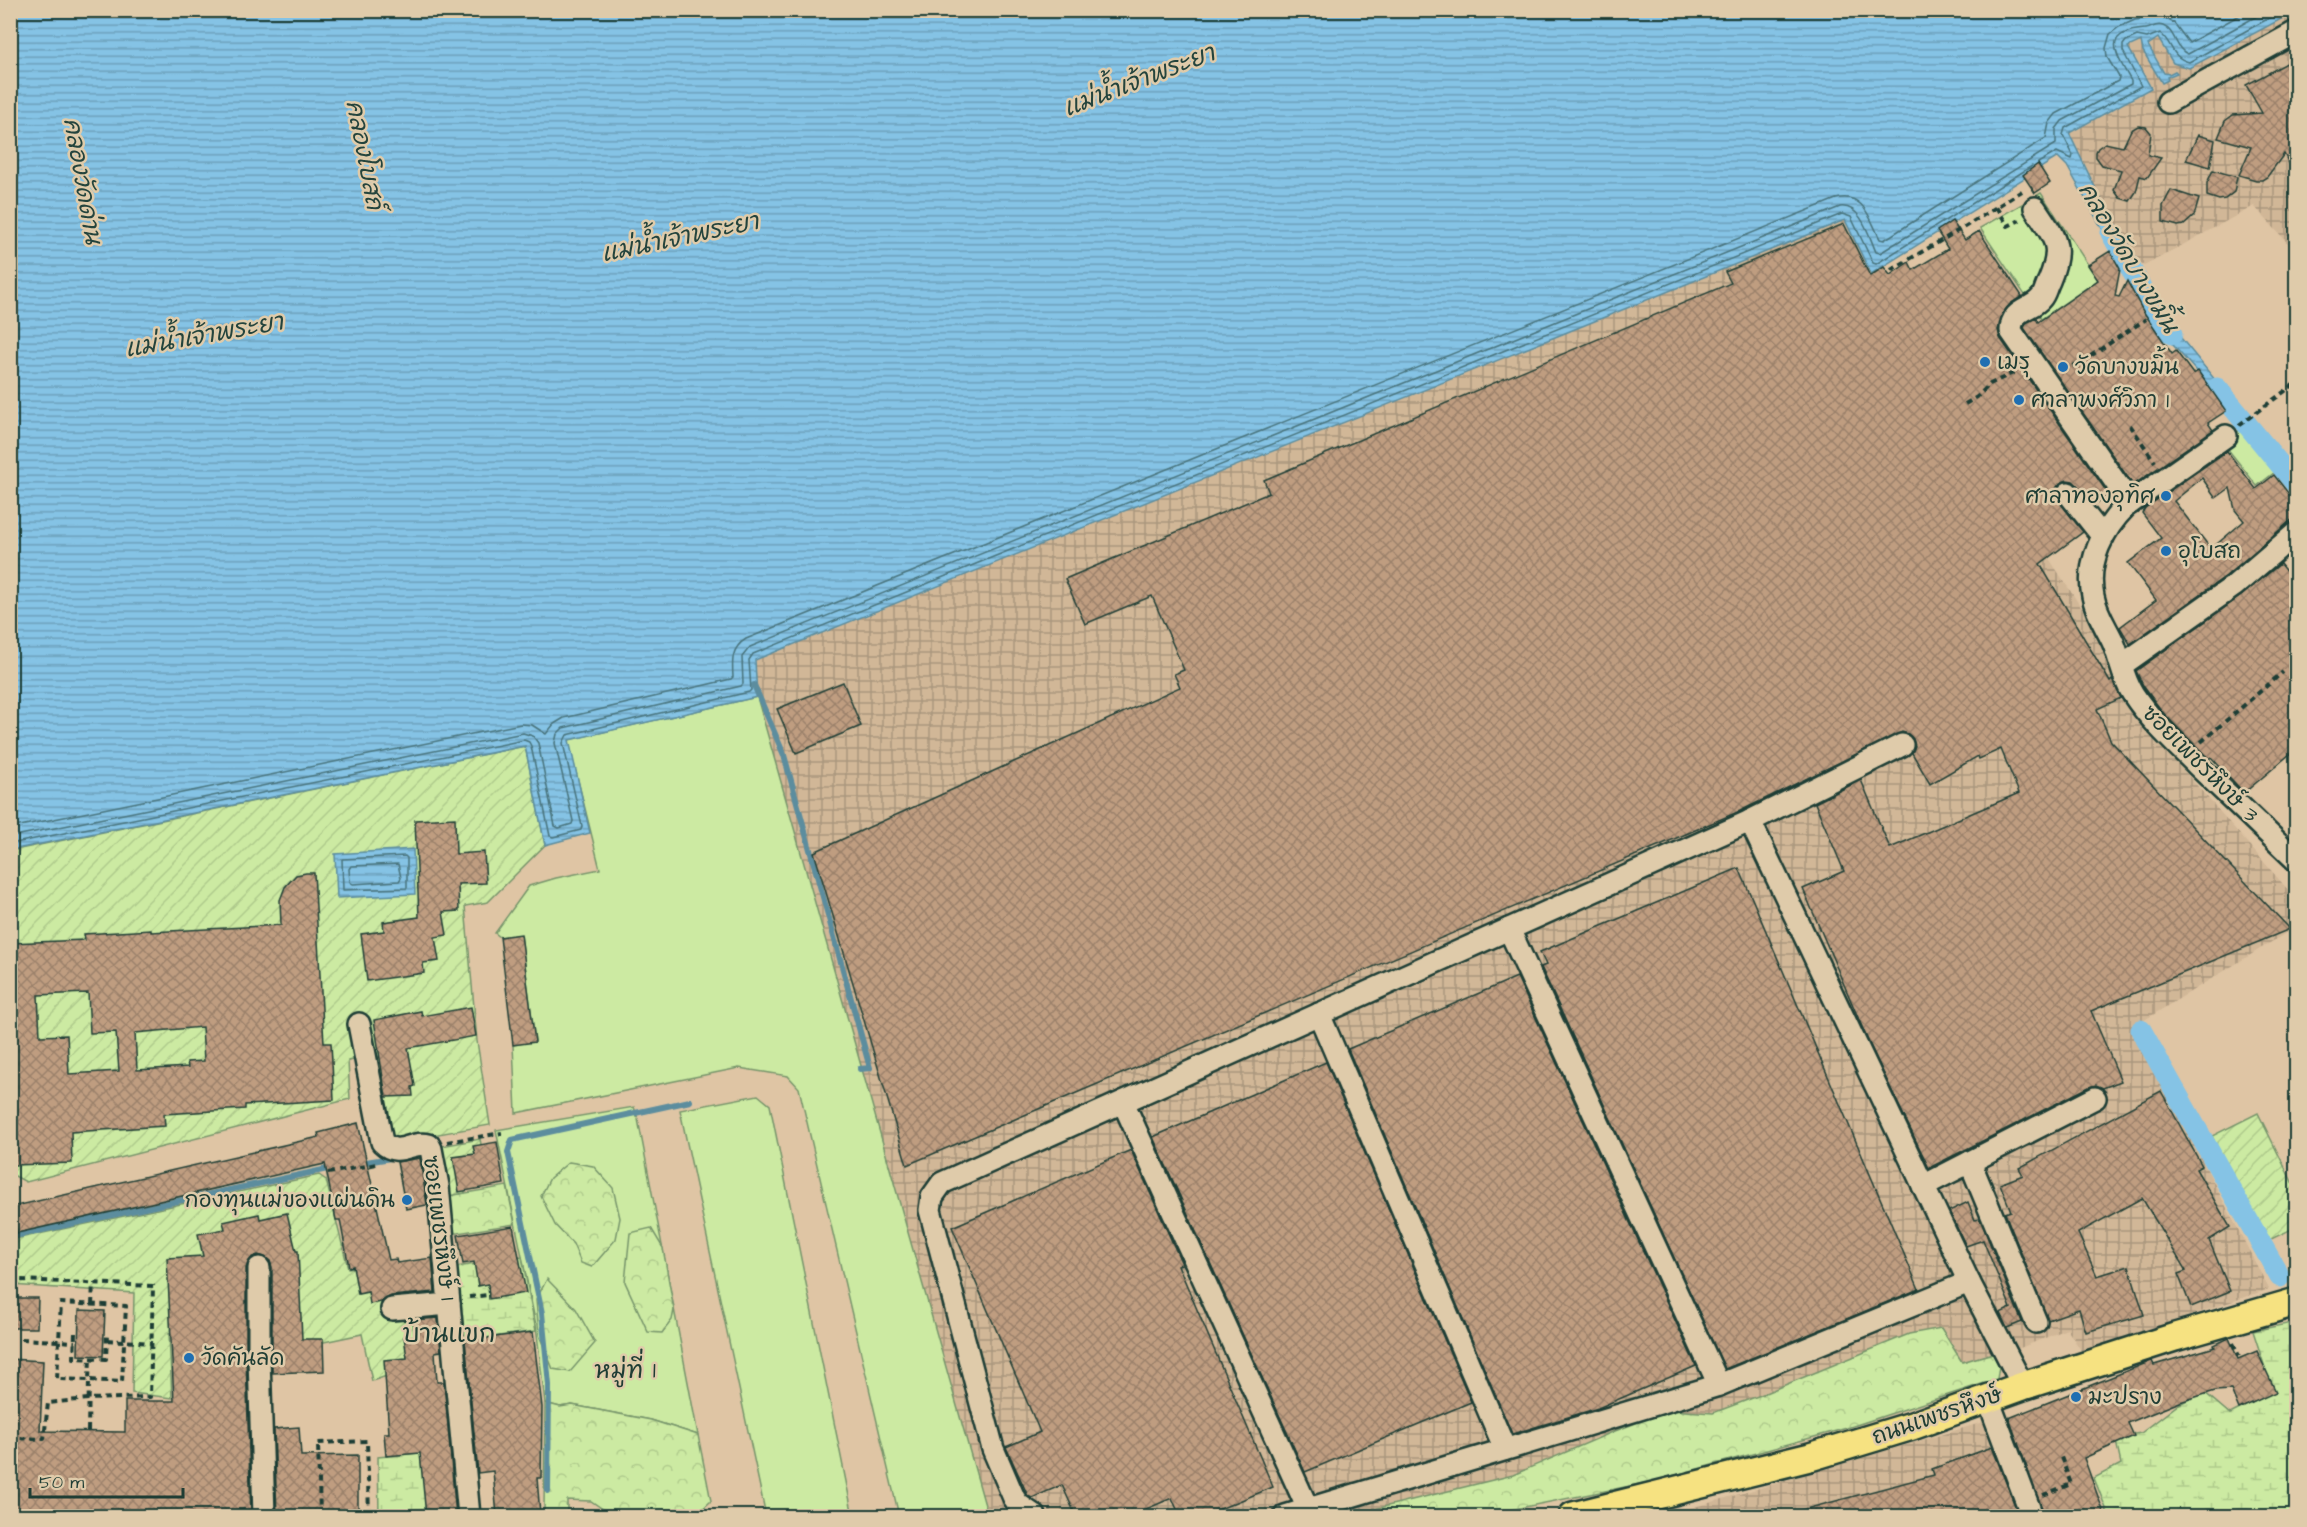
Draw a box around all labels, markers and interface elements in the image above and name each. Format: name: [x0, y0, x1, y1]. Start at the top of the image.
water label: แม่น้ำเจ้าพระยา: [1056, 30, 1221, 126]
water label: คลองโบสถ์: [337, 97, 392, 218]
water label: คลองวัดด่าน: [54, 115, 110, 249]
water label: คลองวัดบางขมิ้น: [2070, 174, 2192, 341]
water label: แม่น้ำเจ้าพระยา: [597, 199, 763, 271]
water label: แม่น้ำเจ้าพระยา: [121, 299, 287, 367]
place label: วัดบางขมิ้น: [2075, 345, 2179, 383]
place label: เมรุ: [1997, 347, 2030, 378]
marker: เมรุ: [1978, 355, 1992, 369]
marker: วัดบางขมิ้น: [2056, 360, 2070, 374]
place label: ศาลาพงศ์วิภา 1: [2031, 385, 2169, 416]
marker: ศาลาพงศ์วิภา 1: [2012, 393, 2026, 407]
place label: ศาลาทองอุทิศ: [2025, 481, 2156, 512]
marker: ศาลาทองอุทิศ: [2159, 489, 2173, 503]
place label: อุโบสถ: [2178, 536, 2241, 567]
marker: อุโบสถ: [2159, 544, 2173, 558]
street label: ซอยเพชรหึงษ์ 3: [2135, 699, 2265, 829]
street label: ซอยเพชรหึงษ์ 1: [415, 1154, 463, 1302]
place label: กองทุนแม่ของแผ่นดิน: [184, 1185, 395, 1216]
marker: กองทุนแม่ของแผ่นดิน: [400, 1193, 414, 1207]
district label: บ้านแขก: [403, 1316, 495, 1352]
place label: วัดคันลัด: [201, 1343, 284, 1374]
district label: หมู่ที่ 1: [594, 1348, 656, 1388]
marker: วัดคันลัด: [182, 1351, 196, 1365]
street label: ถนนเพชรหึงษ์: [1868, 1379, 2007, 1453]
place label: มะปราง: [2088, 1382, 2162, 1413]
marker: มะปราง: [2069, 1390, 2083, 1404]
scale bar: [30, 1461, 183, 1499]
text: 50 m: [39, 1470, 84, 1495]

